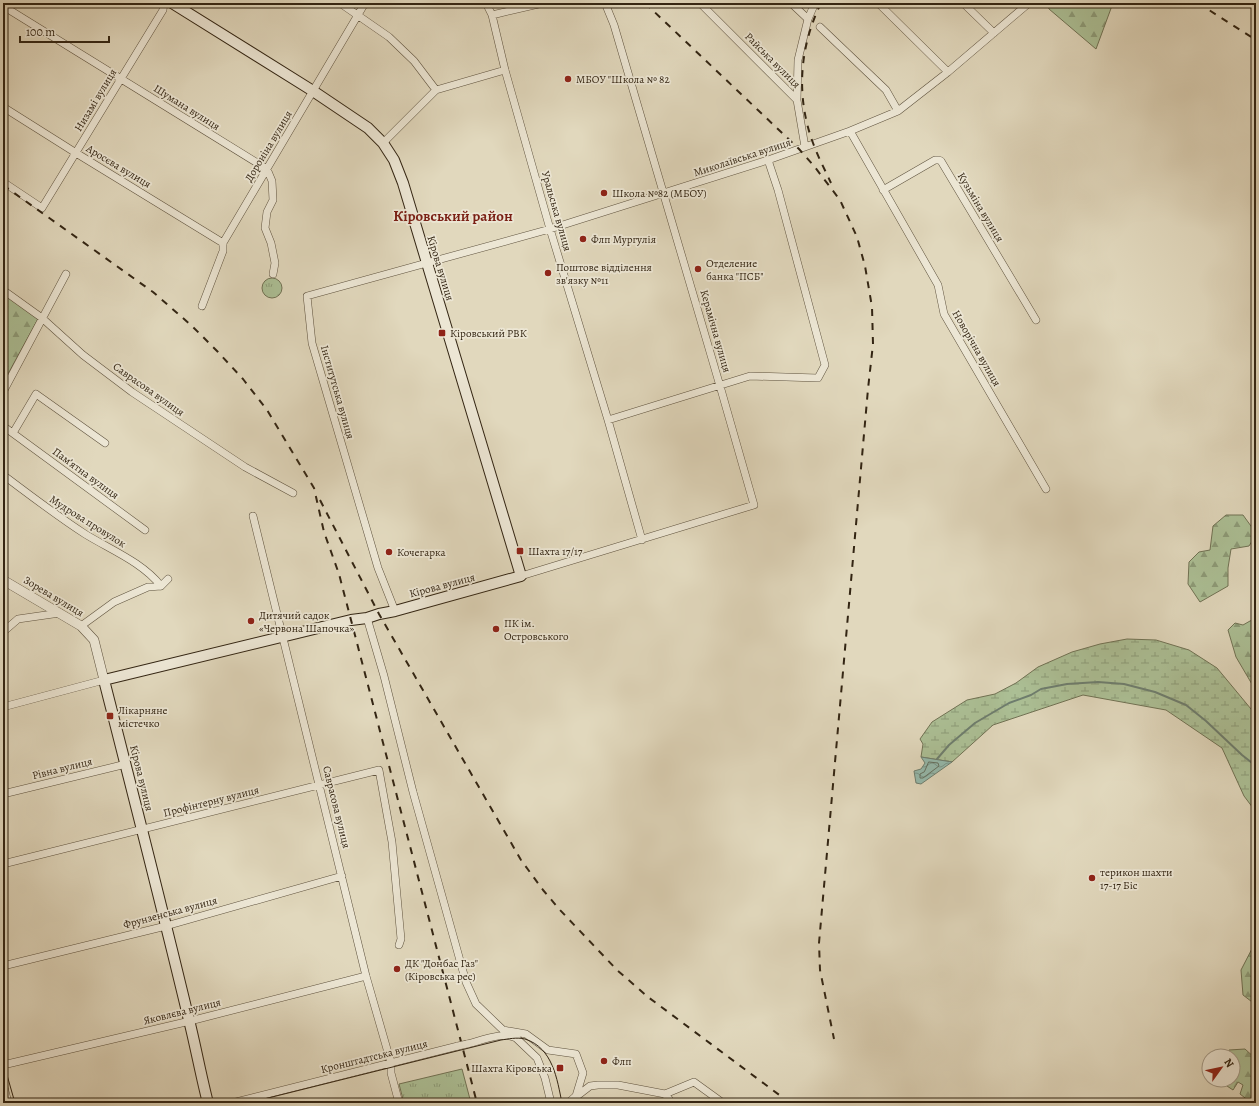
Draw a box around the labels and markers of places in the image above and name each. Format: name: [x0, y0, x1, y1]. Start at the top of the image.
place label: МБОУ "Школа № 82: [576, 72, 670, 87]
marker: МБОУ "Школа № 82: [563, 74, 573, 84]
place label: Школа №82 (МБОУ): [612, 186, 706, 201]
marker: Школа №82 (МБОУ): [599, 188, 609, 198]
place label: Флп Мургулія: [591, 232, 656, 247]
marker: Флп Мургулія: [578, 234, 588, 244]
place label: Отделение банка "ПСБ": [706, 256, 764, 284]
place label: Поштове відділення зв'язку №11: [556, 260, 652, 288]
marker: Отделение банка "ПСБ": [693, 264, 703, 274]
marker: Поштове відділення зв'язку №11: [543, 268, 553, 278]
place label: Кіровський РВК: [450, 326, 527, 341]
marker: Кіровський РВК: [437, 328, 447, 338]
place label: Шахта 17/17: [528, 544, 583, 559]
place label: Кочегарка: [397, 545, 446, 560]
marker: Шахта 17/17: [515, 546, 525, 556]
marker: Кочегарка: [384, 547, 394, 557]
place label: Дитячий садок «Червона Шапочка»: [259, 608, 355, 636]
marker: Дитячий садок «Червона Шапочка»: [246, 616, 256, 626]
place label: ПК ім. Островського: [504, 616, 569, 644]
marker: ПК ім. Островського: [491, 624, 501, 634]
place label: Лікарняне містечко: [118, 703, 168, 731]
marker: Лікарняне містечко: [105, 711, 115, 721]
place label: терикон шахти 17-17 Біс: [1100, 865, 1173, 893]
marker: терикон шахти 17-17 Біс: [1087, 873, 1097, 883]
place label: ДК "Донбас Газ" (Кіровська рес): [405, 956, 478, 984]
marker: ДК "Донбас Газ" (Кіровська рес): [392, 964, 402, 974]
place label: Флп: [612, 1054, 631, 1069]
marker: Флп: [599, 1056, 609, 1066]
place label: Шахта Кіровська: [471, 1061, 553, 1076]
marker: Шахта Кіровська: [555, 1063, 565, 1073]

